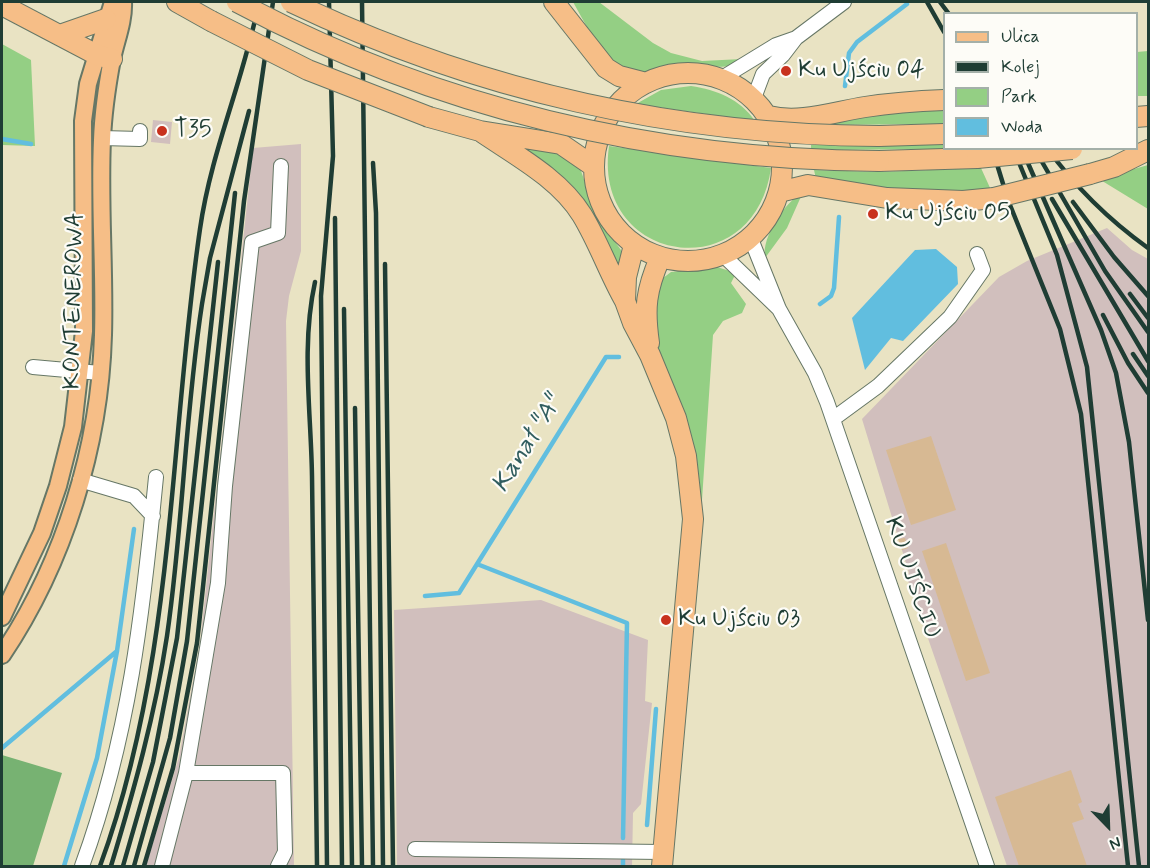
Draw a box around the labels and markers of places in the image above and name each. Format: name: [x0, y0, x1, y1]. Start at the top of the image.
place label: Ku Ujściu 04: [798, 57, 925, 85]
marker: Ku Ujściu 04: [779, 64, 793, 78]
place label: T35: [174, 117, 212, 145]
marker: T35: [155, 124, 169, 138]
place label: Ku Ujściu 05: [885, 200, 1010, 228]
marker: Ku Ujściu 05: [866, 207, 880, 221]
place label: Ku Ujściu 03: [678, 606, 800, 634]
marker: Ku Ujściu 03: [659, 613, 673, 627]

